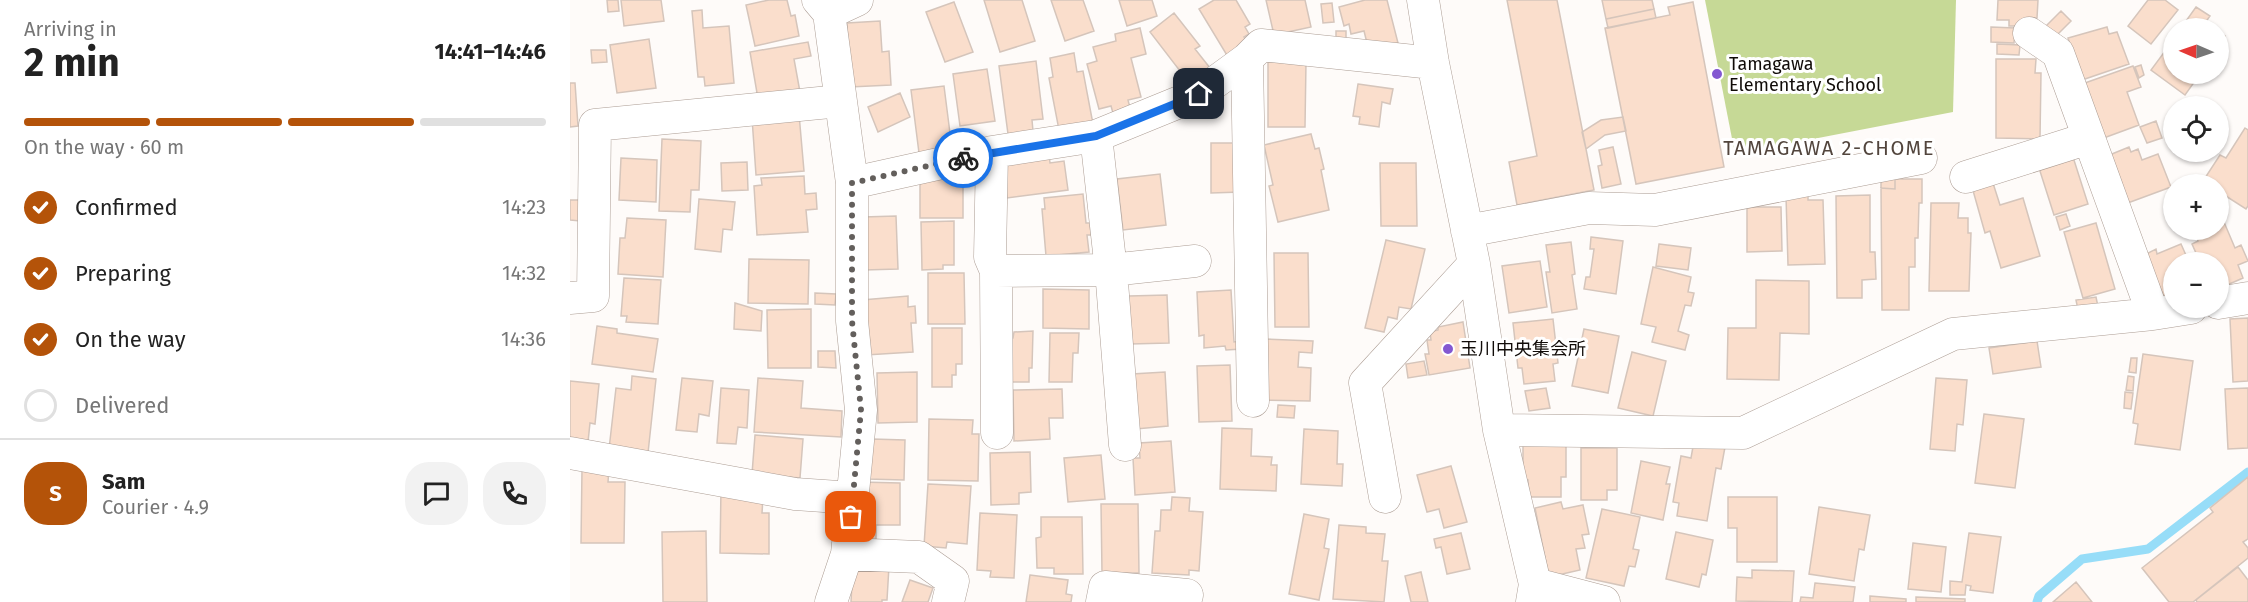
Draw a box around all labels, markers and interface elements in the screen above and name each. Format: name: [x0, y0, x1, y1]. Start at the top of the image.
text: Arriving in: [24, 17, 117, 41]
north arrow: [2163, 18, 2229, 84]
map controls: [2163, 18, 2229, 318]
text: 14:41–14:46: [435, 38, 546, 65]
text: 2 min: [24, 40, 120, 86]
place label: Tamagawa Elementary School: [1729, 53, 1881, 96]
marker: Tamagawa Elementary School: [1710, 67, 1724, 81]
pin: [1173, 68, 1224, 119]
icon: home: [1182, 77, 1215, 110]
button: locate: [2163, 96, 2229, 162]
courier: [933, 128, 993, 188]
text: On the way · 60 m: [24, 135, 184, 159]
district label: TAMAGAWA 2-CHOME: [1723, 136, 1935, 160]
icon: bike: [947, 142, 980, 175]
button: +: [2163, 174, 2229, 240]
icon: check: [24, 191, 57, 224]
text: Confirmed: [75, 194, 178, 221]
text: 14:23: [502, 195, 546, 219]
button: −: [2163, 252, 2229, 318]
icon: check: [24, 257, 57, 290]
text: Preparing: [75, 260, 171, 287]
text: 14:32: [502, 261, 546, 285]
icon: check: [24, 323, 57, 356]
text: On the way: [75, 326, 186, 353]
text: 14:36: [501, 327, 546, 351]
place label: 玉川中央集会所: [1460, 338, 1586, 360]
marker: 玉川中央集会所: [1441, 342, 1455, 356]
text: Delivered: [75, 392, 170, 419]
button: chat: [405, 462, 468, 525]
button: phone: [483, 462, 546, 525]
text: Sam: [102, 468, 145, 495]
text: S: [49, 480, 62, 507]
pin: [825, 491, 876, 542]
text: Courier · 4.9: [102, 495, 209, 519]
icon: bag: [834, 500, 867, 533]

